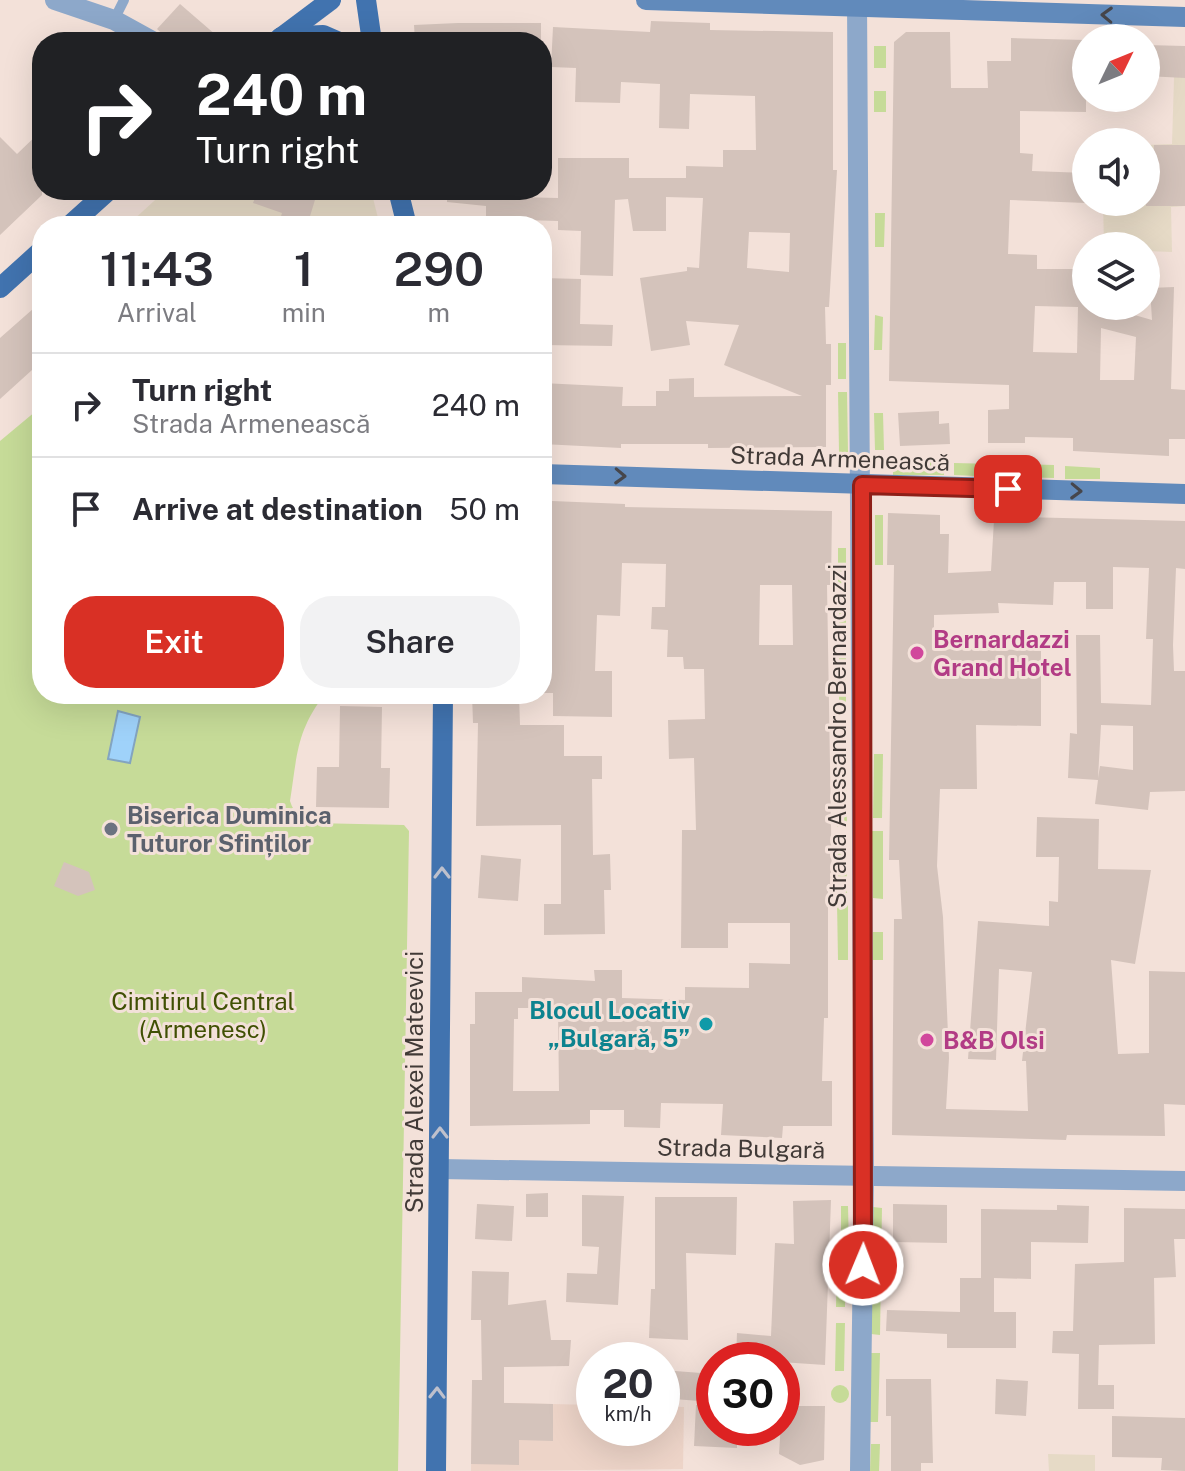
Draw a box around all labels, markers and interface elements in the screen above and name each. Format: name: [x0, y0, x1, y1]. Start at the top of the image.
one-way arrow: [1100, 7, 1113, 24]
north arrow: [1072, 24, 1160, 112]
map controls: [1072, 24, 1160, 320]
text: 240 m: [196, 62, 367, 128]
icon: right: [64, 64, 168, 168]
button: sound: [1072, 128, 1160, 216]
text: Turn right: [196, 129, 359, 171]
button: layers: [1072, 232, 1160, 320]
text: 11:43: [100, 240, 214, 297]
text: 1: [294, 240, 314, 297]
text: 290: [394, 240, 484, 297]
text: Arrival: [117, 297, 197, 328]
text: min: [282, 297, 326, 328]
text: m: [428, 297, 450, 328]
text: Turn right: [132, 372, 272, 408]
icon: right: [64, 383, 108, 427]
text: 240 m: [432, 387, 520, 423]
text: Strada Armenească: [132, 408, 370, 439]
street label: Strada Armenească: [730, 440, 950, 476]
pin: [974, 455, 1042, 523]
icon: arrive: [986, 467, 1030, 511]
one-way arrow: [614, 468, 627, 485]
one-way arrow: [1070, 482, 1083, 499]
icon: arrive: [64, 487, 108, 531]
text: Arrive at destination: [132, 491, 423, 527]
text: 50 m: [449, 491, 520, 527]
street label: Strada Alessandro Bernardazzi: [823, 564, 851, 908]
button: Exit: [64, 596, 284, 688]
button: Share: [300, 596, 520, 688]
place label: Bernardazzi Grand Hotel: [933, 625, 1072, 681]
marker: Bernardazzi Grand Hotel: [908, 644, 926, 662]
place label: Biserica Duminica Tuturor Sfinților: [127, 801, 332, 858]
marker: Biserica Duminica Tuturor Sfinților: [102, 820, 120, 838]
one-way arrow: [433, 866, 451, 879]
street label: Strada Alexei Mateevici: [400, 951, 428, 1213]
park label: Cimitirul Central (Armenesc): [111, 987, 295, 1043]
place label: Blocul Locativ „Bulgară, 5”: [529, 996, 690, 1052]
marker: Blocul Locativ „Bulgară, 5”: [697, 1015, 715, 1033]
place label: B&B Olsi: [943, 1026, 1045, 1054]
marker: B&B Olsi: [918, 1031, 936, 1049]
one-way arrow: [431, 1126, 449, 1139]
street label: Strada Bulgară: [657, 1133, 825, 1163]
position arrow: [821, 1223, 905, 1307]
speed limit sign: 30: [696, 1342, 800, 1446]
text: 20: [602, 1360, 654, 1407]
one-way arrow: [429, 1386, 446, 1399]
text: km/h: [604, 1402, 652, 1426]

